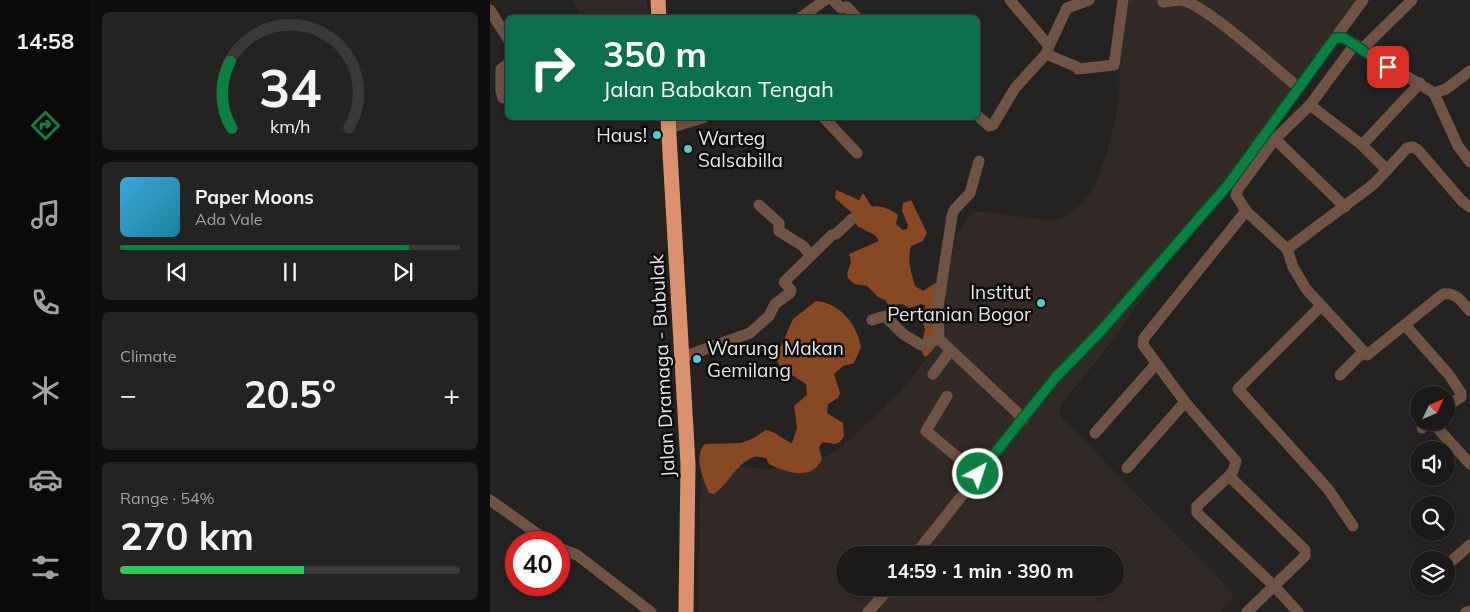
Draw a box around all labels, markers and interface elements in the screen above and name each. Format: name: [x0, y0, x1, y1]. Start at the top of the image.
text: 14:58: [16, 27, 74, 55]
text: 350 m: [603, 32, 707, 76]
icon: right: [520, 35, 585, 100]
pin: [1367, 46, 1409, 88]
icon: arrive: [1374, 53, 1402, 81]
text: 34: [259, 55, 321, 120]
text: Jalan Babakan Tengah: [603, 75, 834, 103]
icon: directions: [28, 108, 63, 143]
text: km/h: [270, 115, 310, 137]
place label: Haus!: [596, 123, 647, 147]
place label: Warteg Salsabilla: [698, 126, 783, 172]
marker: Haus!: [651, 129, 663, 141]
marker: Warteg Salsabilla: [682, 143, 694, 155]
text: Paper Moons: [195, 185, 314, 209]
icon: music: [28, 197, 63, 232]
text: Ada Vale: [195, 209, 262, 229]
street label: Jalan Dramaga - Bubulak: [644, 254, 680, 478]
icon: previous: [163, 258, 191, 286]
icon: pause: [276, 258, 304, 286]
icon: next: [389, 258, 417, 286]
place label: Institut Pertanian Bogor: [887, 280, 1031, 326]
icon: phone: [28, 285, 63, 320]
marker: Institut Pertanian Bogor: [1035, 297, 1047, 309]
place label: Warung Makan Gemilang: [707, 336, 844, 382]
text: Climate: [120, 346, 176, 366]
marker: Warung Makan Gemilang: [691, 353, 703, 365]
text: 20.5°: [244, 370, 336, 418]
icon: climate: [28, 373, 63, 408]
text: −: [120, 377, 137, 412]
text: +: [443, 377, 460, 412]
north arrow: [1410, 386, 1455, 431]
map controls: [1410, 386, 1455, 596]
button: sound: [1410, 441, 1455, 486]
position arrow: [951, 447, 1003, 499]
icon: car: [28, 462, 63, 497]
text: Range · 54%: [120, 488, 215, 508]
button: search: [1410, 496, 1455, 541]
text: 270 km: [120, 512, 254, 560]
speed limit sign: 40: [505, 531, 570, 596]
icon: filters: [28, 550, 63, 585]
button: layers: [1410, 551, 1455, 596]
text: 14:59 · 1 min · 390 m: [886, 559, 1074, 583]

